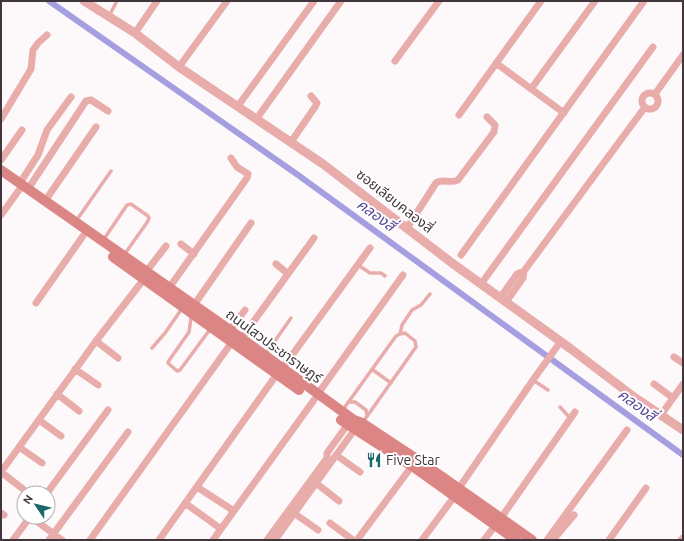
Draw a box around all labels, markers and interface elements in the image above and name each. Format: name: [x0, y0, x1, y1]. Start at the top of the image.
street label: ซอยเลียบคลองสี่: [353, 166, 437, 236]
water label: คลองสี่: [353, 195, 399, 235]
street label: ถนนไสวประชาราษฎร์: [223, 306, 326, 387]
water label: คลองสี่: [615, 383, 663, 426]
restaurant icon: Five Star: [365, 451, 383, 469]
place label: Five Star: [386, 452, 440, 468]
north arrow: [16, 485, 56, 525]
text: N: [21, 492, 35, 506]

